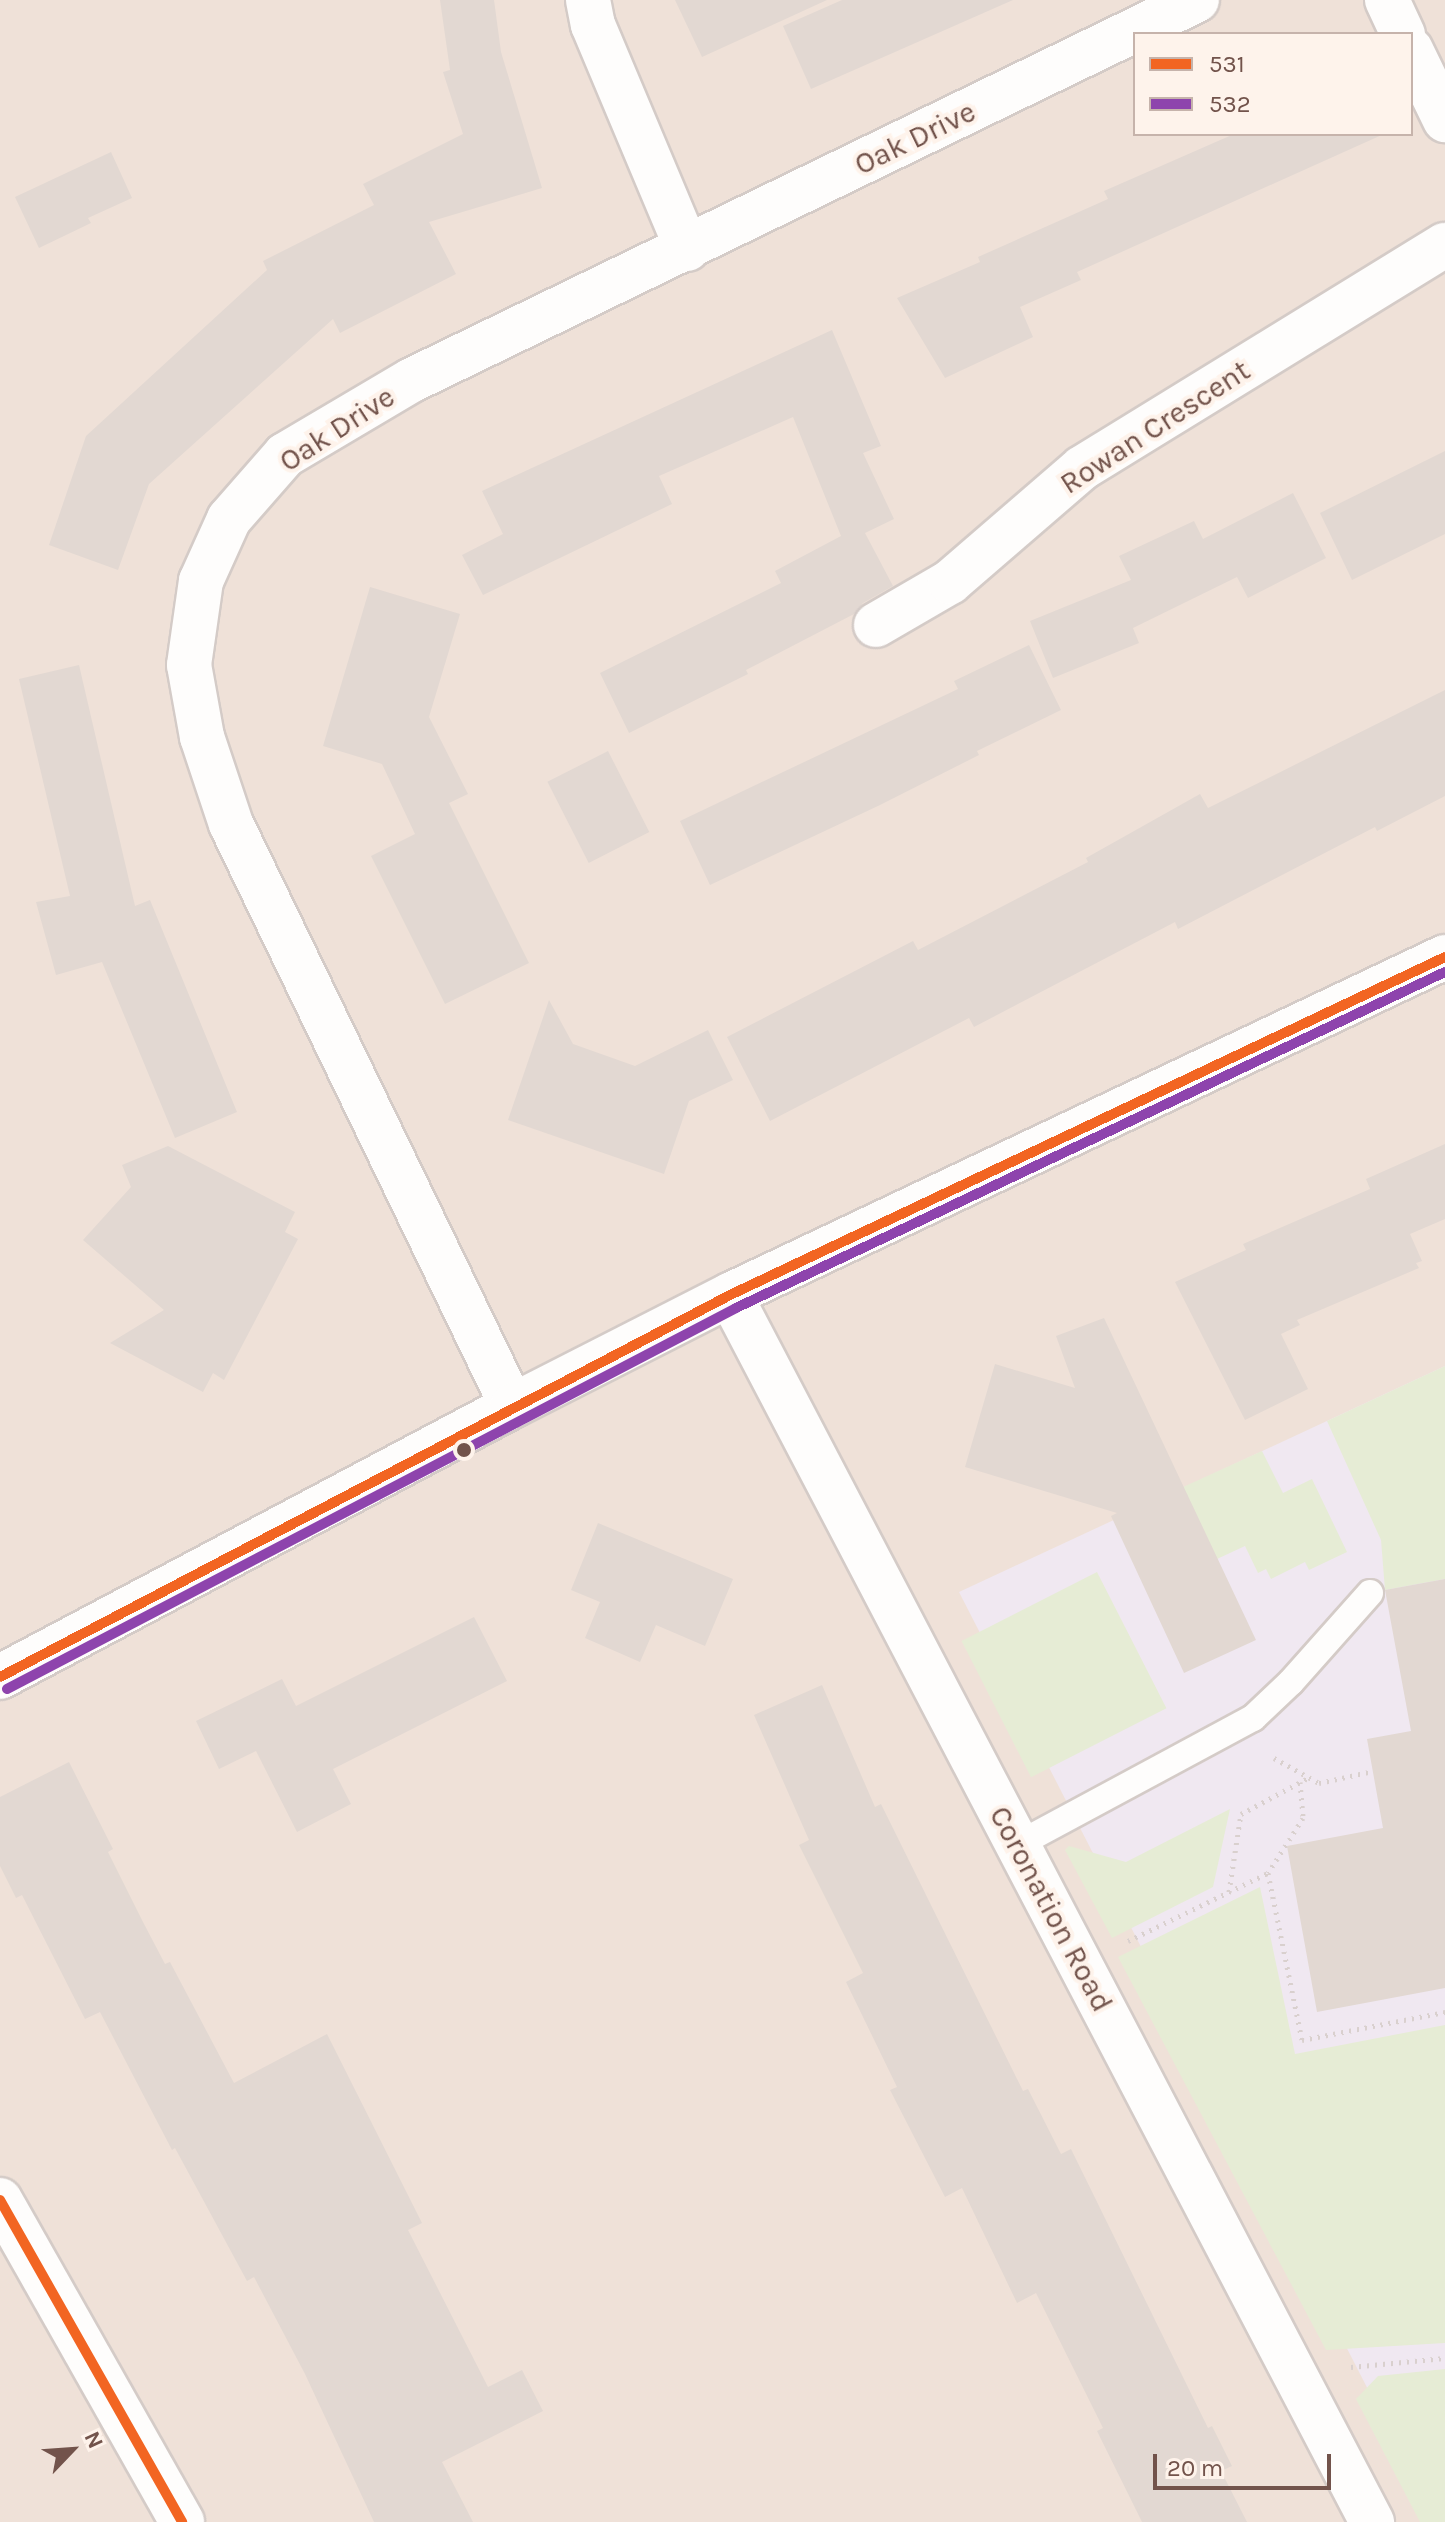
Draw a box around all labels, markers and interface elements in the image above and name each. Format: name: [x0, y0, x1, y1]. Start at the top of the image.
legend: [1133, 32, 1413, 136]
text: 531: [1209, 50, 1245, 78]
text: 532: [1209, 90, 1251, 118]
street label: Oak Drive: [849, 93, 981, 183]
street label: Rowan Crescent: [1053, 352, 1257, 502]
street label: Oak Drive: [273, 379, 401, 479]
unlabelled marker: [456, 1442, 472, 1458]
street label: Coronation Road: [982, 1800, 1120, 2018]
north arrow: [32, 2410, 112, 2490]
text: N: [79, 2427, 109, 2453]
scale bar: [1157, 2438, 1335, 2488]
text: 20 m: [1167, 2454, 1223, 2482]

